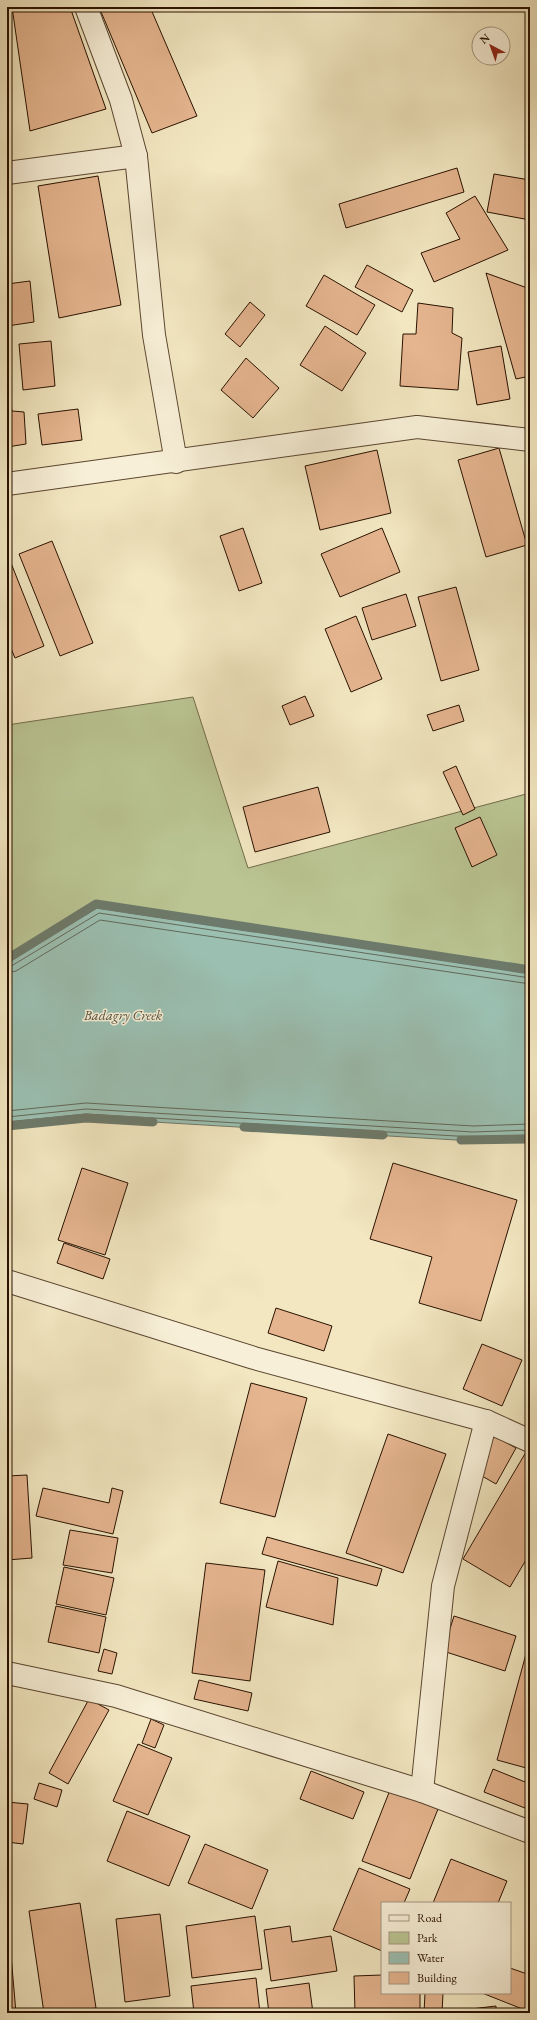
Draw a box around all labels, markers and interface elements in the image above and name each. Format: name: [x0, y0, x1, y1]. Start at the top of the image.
north arrow: [471, 26, 511, 66]
text: N: [476, 30, 492, 47]
water label: Badagry Creek: [83, 1006, 163, 1024]
legend: [381, 1902, 511, 1994]
text: Road: [417, 1910, 443, 1926]
text: Park: [417, 1930, 438, 1946]
text: Water: [417, 1950, 444, 1966]
text: Building: [417, 1970, 458, 1986]

